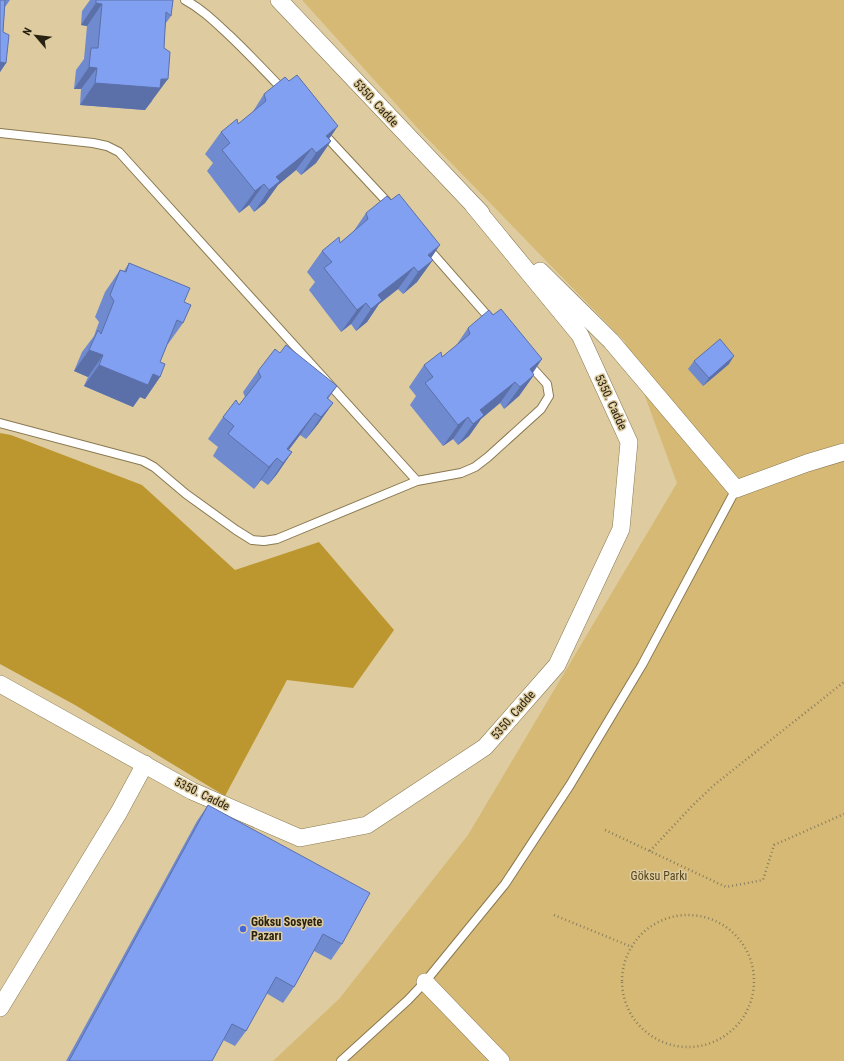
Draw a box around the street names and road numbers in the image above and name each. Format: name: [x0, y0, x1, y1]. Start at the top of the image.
street label: 5350. Cadde: [351, 76, 402, 130]
street label: 5350. Cadde: [592, 372, 630, 432]
street label: 5350. Cadde: [488, 688, 538, 742]
street label: 5350. Cadde: [172, 775, 232, 814]

